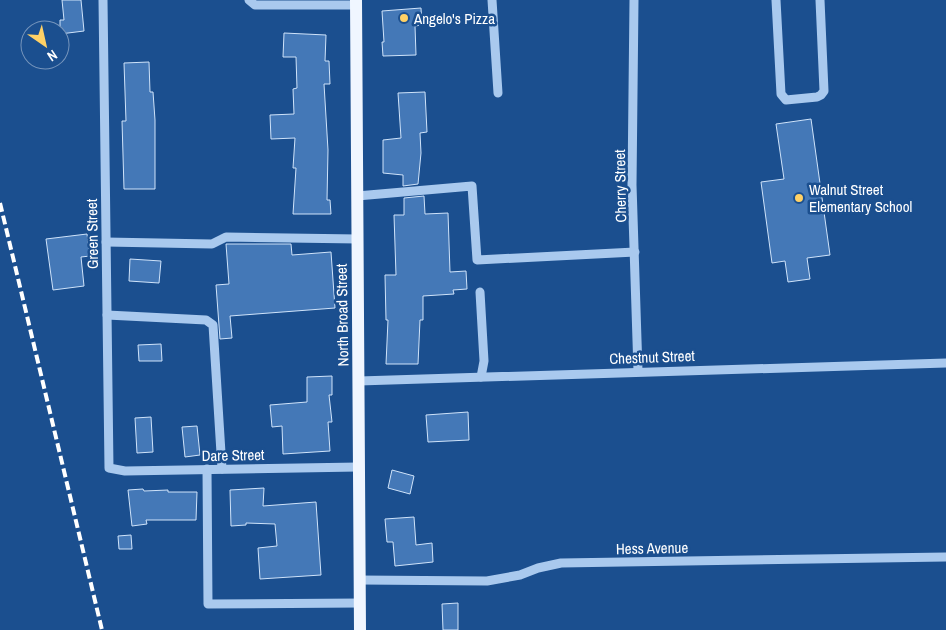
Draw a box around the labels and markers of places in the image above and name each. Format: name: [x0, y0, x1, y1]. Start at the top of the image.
place label: Angelo's Pizza: [413, 8, 495, 29]
marker: Angelo's Pizza: [398, 12, 410, 24]
place label: Walnut Street Elementary School: [809, 179, 912, 217]
marker: Walnut Street Elementary School: [793, 192, 805, 204]

